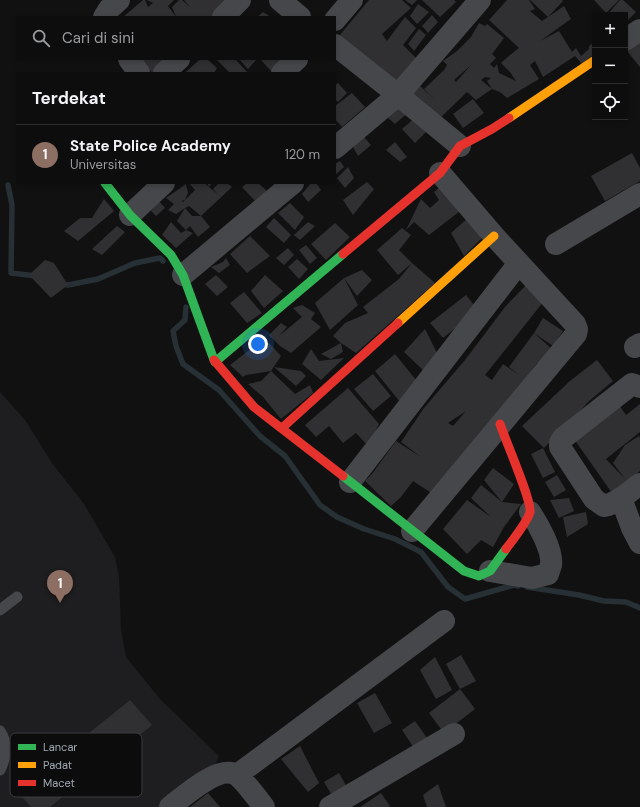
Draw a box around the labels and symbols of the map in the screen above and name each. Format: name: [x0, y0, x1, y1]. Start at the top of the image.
your location: [248, 334, 268, 354]
pin: 1: [47, 570, 73, 603]
legend: [10, 733, 142, 797]
text: Lancar: [43, 740, 77, 754]
text: Padat: [43, 758, 72, 772]
text: Macet: [43, 776, 75, 790]

